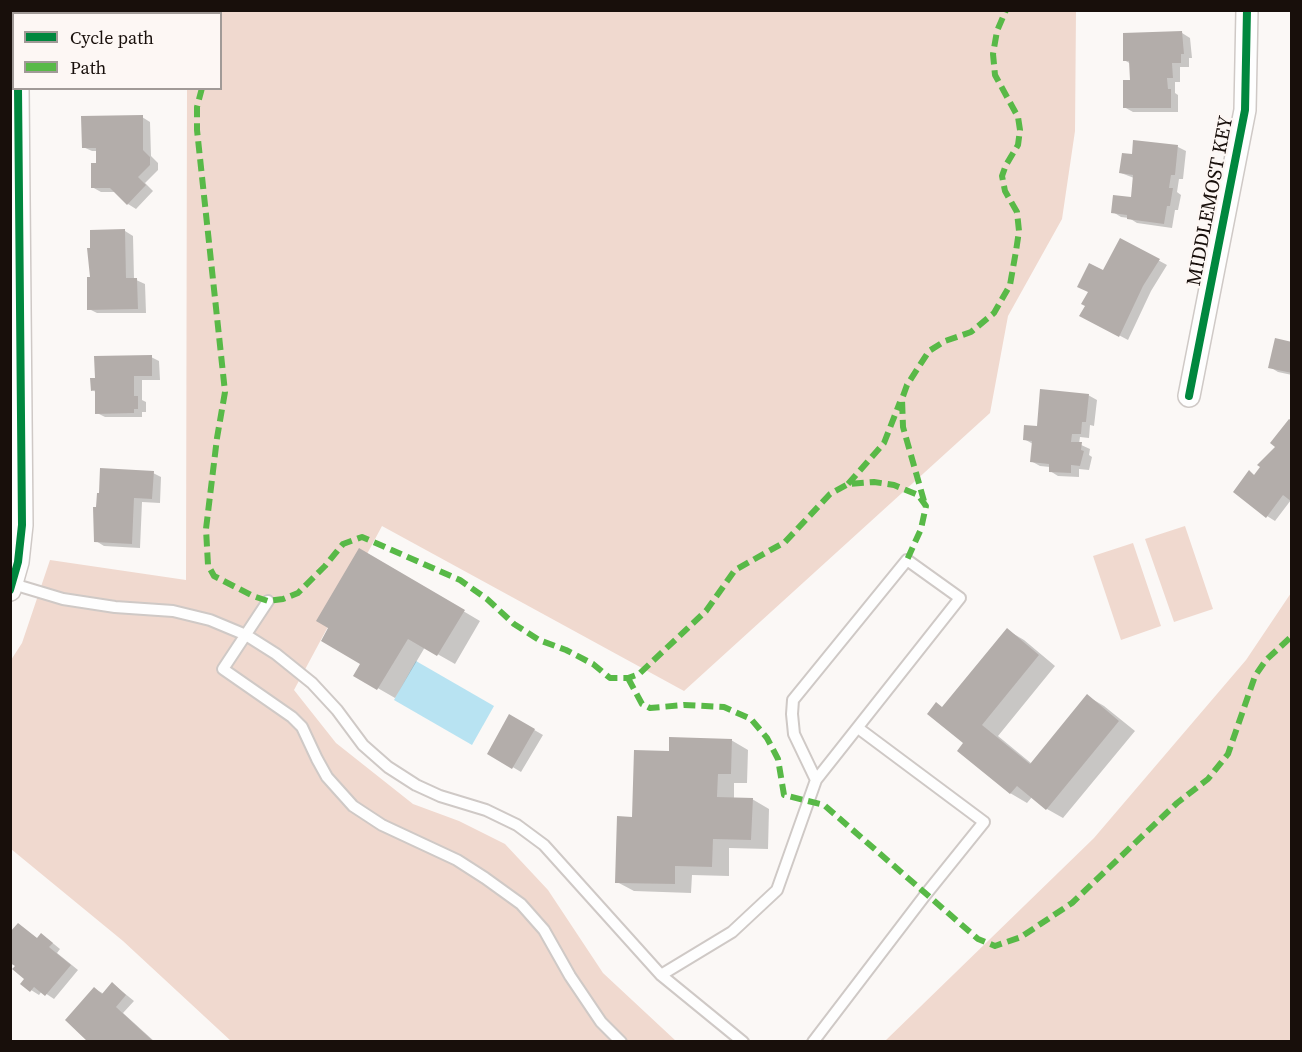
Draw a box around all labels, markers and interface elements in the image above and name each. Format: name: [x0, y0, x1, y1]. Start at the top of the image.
legend: [12, 12, 222, 90]
text: Cycle path: [70, 25, 154, 50]
text: Path: [70, 55, 106, 80]
street label: MIDDLEMOST KEY: [1183, 114, 1239, 288]

